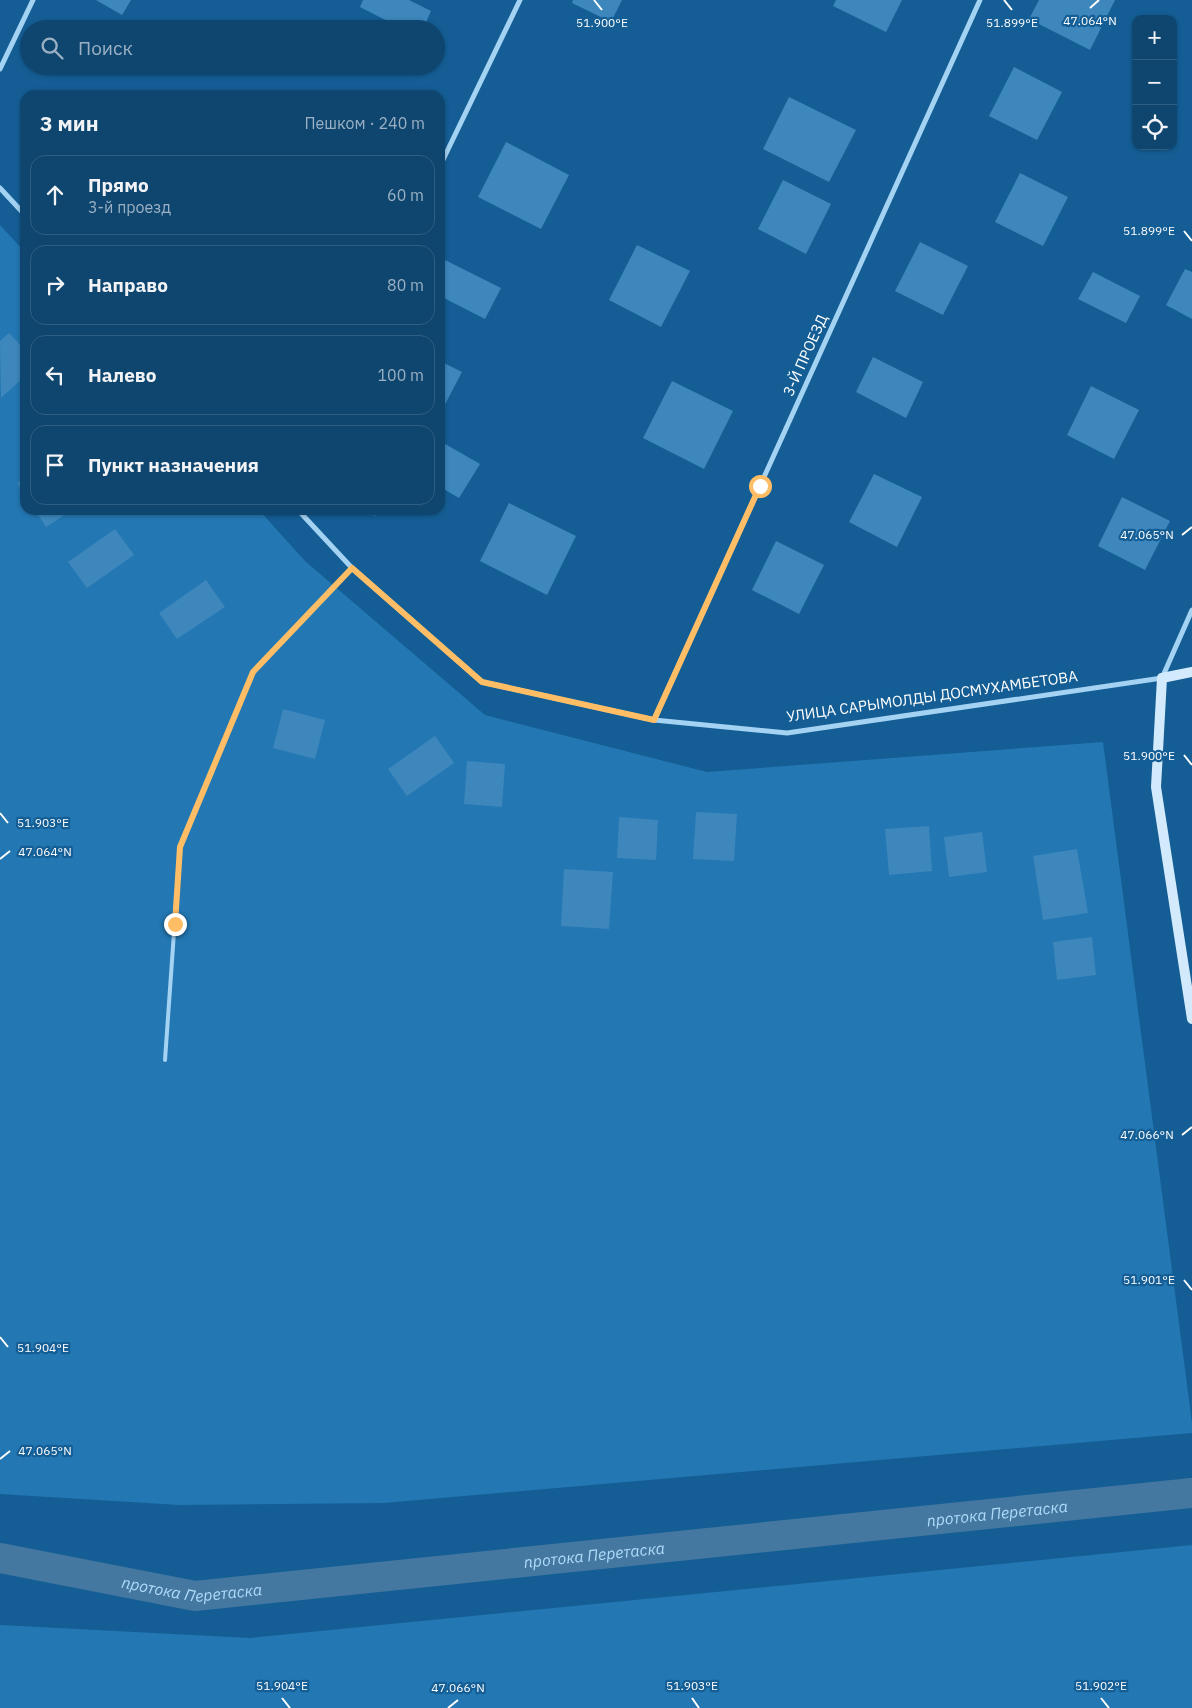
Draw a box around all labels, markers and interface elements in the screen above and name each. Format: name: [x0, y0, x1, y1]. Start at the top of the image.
text: 47.064°N: [1063, 13, 1117, 28]
text: 51.900°E: [576, 15, 628, 30]
text: 51.899°E: [986, 15, 1038, 30]
map controls: [1132, 15, 1177, 150]
button: +: [1132, 15, 1177, 60]
search box: [20, 20, 445, 75]
icon: search: [38, 34, 66, 62]
text: Поиск: [78, 36, 133, 60]
button: −: [1132, 60, 1177, 105]
button: locate: [1132, 105, 1177, 150]
text: 3 мин: [40, 109, 99, 137]
text: Пешком · 240 m: [304, 113, 425, 133]
text: Прямо: [88, 173, 149, 197]
icon: ahead: [41, 181, 69, 209]
text: 60 m: [387, 185, 424, 205]
text: 3-й проезд: [88, 197, 171, 217]
text: 51.899°E: [1123, 223, 1175, 238]
icon: right: [41, 271, 69, 299]
text: Направо: [88, 273, 168, 297]
text: 80 m: [387, 275, 424, 295]
street label: 3-Й ПРОЕЗД: [779, 311, 832, 399]
icon: left: [41, 361, 69, 389]
text: Налево: [88, 363, 157, 387]
text: 100 m: [377, 365, 424, 385]
icon: arrive: [41, 451, 69, 479]
text: Пункт назначения: [88, 453, 259, 477]
route start: [749, 475, 772, 498]
text: 47.065°N: [1120, 527, 1174, 542]
street label: УЛИЦА САРЫМОЛДЫ ДОСМУХАМБЕТОВА: [785, 666, 1079, 726]
text: 51.900°E: [1123, 748, 1175, 763]
text: 51.903°E: [17, 815, 69, 830]
text: 47.064°N: [18, 844, 72, 859]
route end: [164, 913, 187, 936]
text: 47.066°N: [1120, 1127, 1174, 1142]
text: 51.901°E: [1123, 1272, 1175, 1287]
text: 51.904°E: [17, 1340, 69, 1355]
text: 47.065°N: [18, 1443, 72, 1458]
water label: протока Перетаска: [926, 1496, 1069, 1530]
water label: протока Перетаска: [523, 1538, 666, 1572]
water label: протока Перетаска: [120, 1572, 263, 1606]
text: 51.904°E: [256, 1678, 308, 1693]
text: 51.903°E: [666, 1678, 718, 1693]
text: 51.902°E: [1075, 1678, 1127, 1693]
text: 47.066°N: [431, 1680, 485, 1695]

